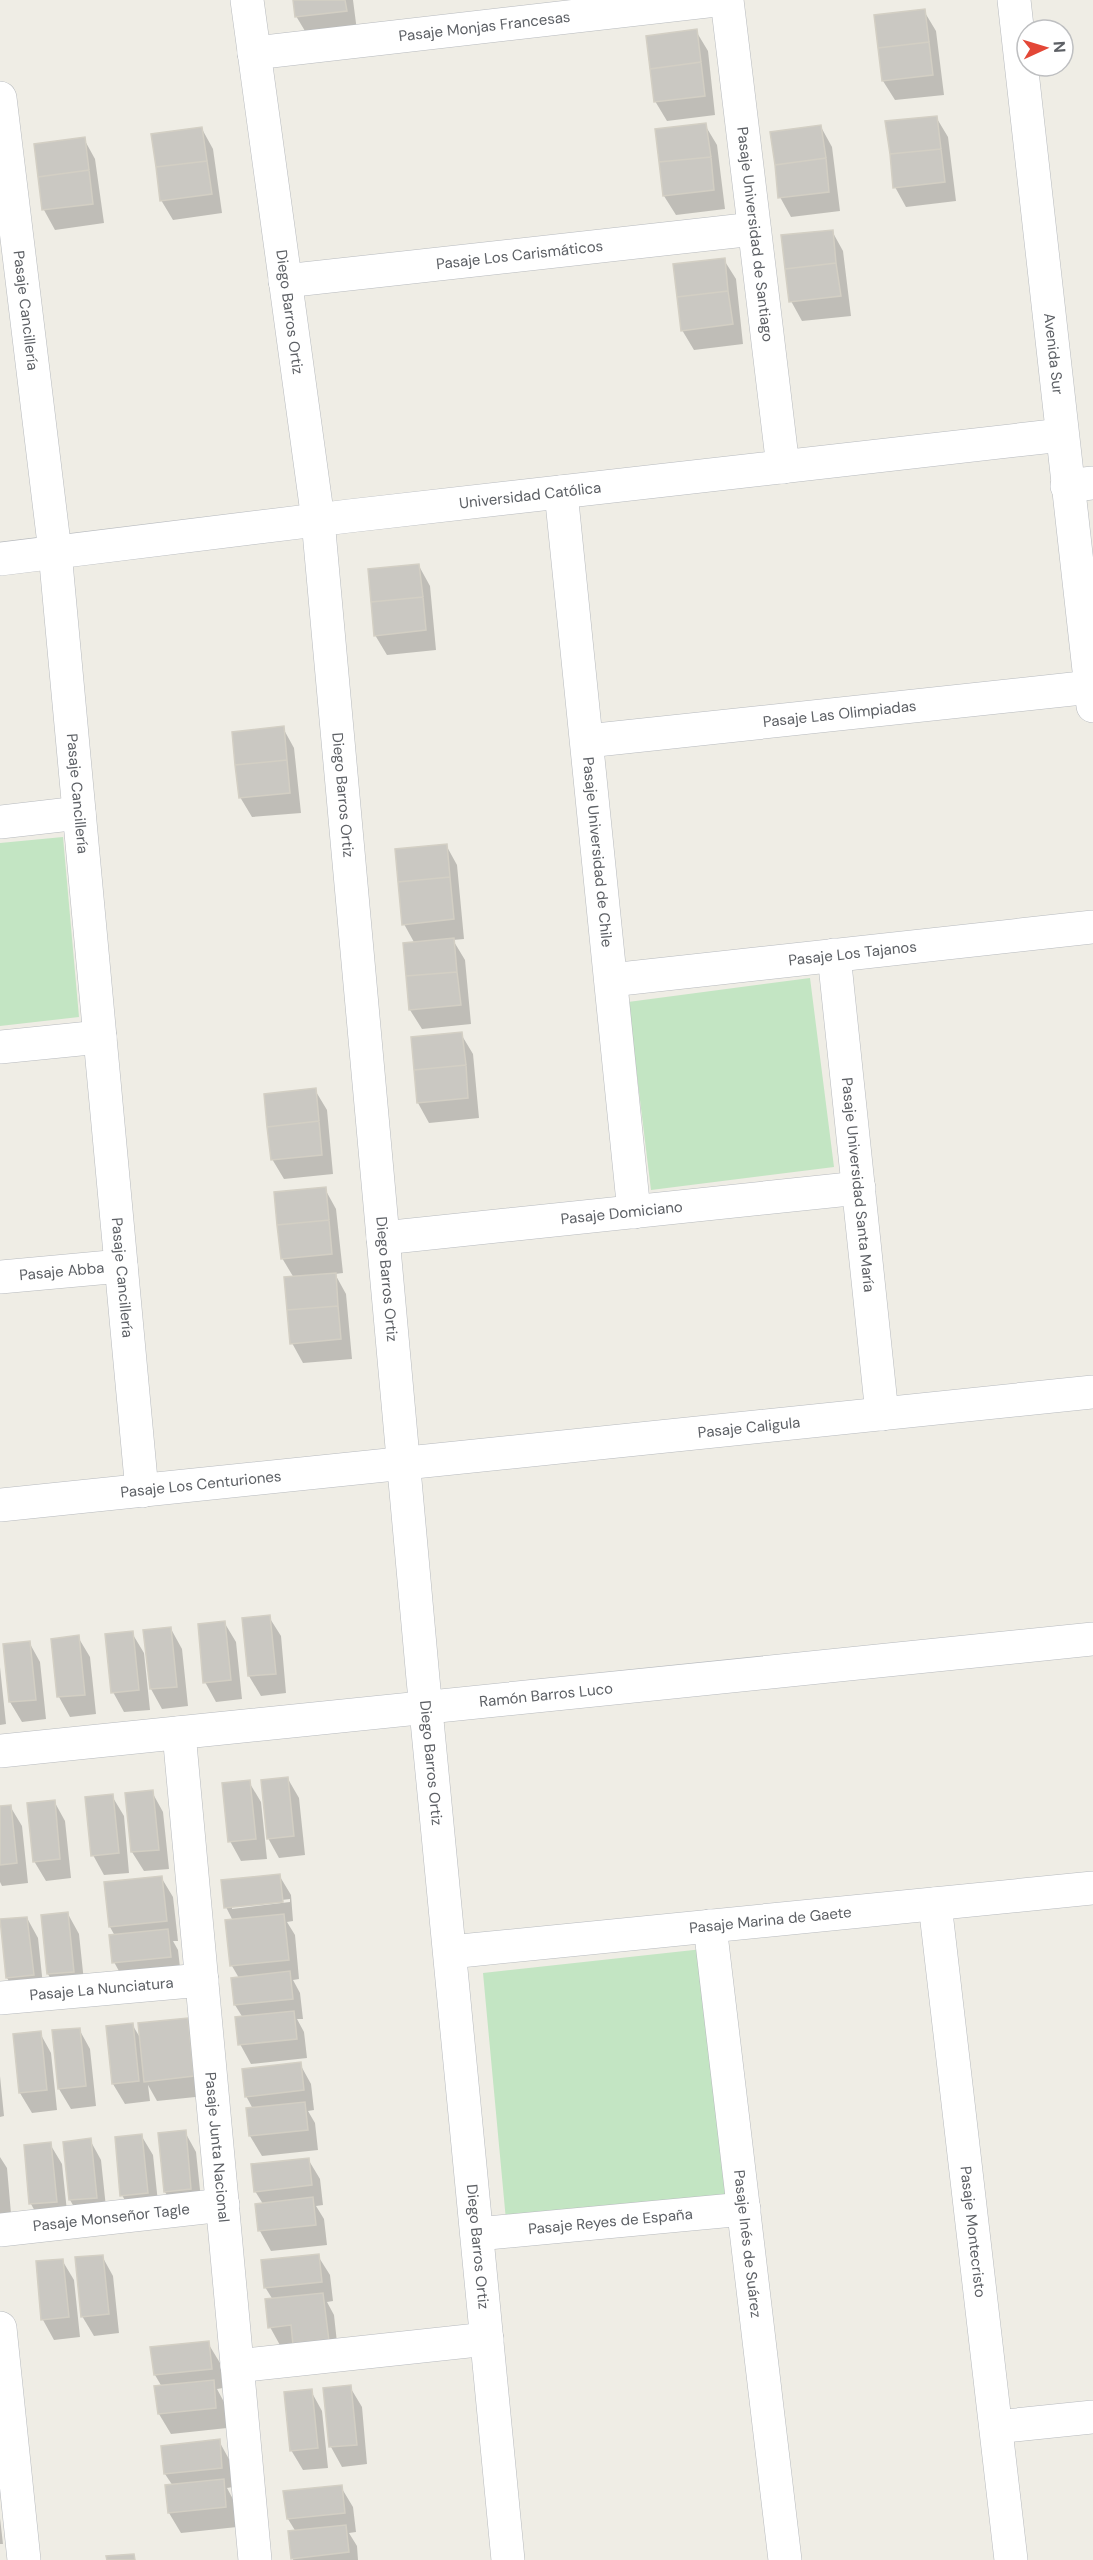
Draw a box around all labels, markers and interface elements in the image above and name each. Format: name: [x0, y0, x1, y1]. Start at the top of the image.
street label: Pasaje Monjas Francesas: [398, 7, 571, 46]
north arrow: [1015, 18, 1075, 78]
text: N: [1049, 40, 1070, 54]
street label: Pasaje Universidad de Santiago: [732, 126, 778, 343]
street label: Pasaje Los Carismáticos: [435, 236, 604, 274]
street label: Pasaje Cancillería: [9, 249, 43, 371]
street label: Diego Barros Ortiz: [271, 249, 308, 376]
street label: Avenida Sur: [1039, 312, 1068, 396]
street label: Universidad Católica: [458, 477, 602, 513]
street label: Pasaje Las Olimpiadas: [762, 696, 917, 732]
street label: Diego Barros Ortiz: [327, 732, 359, 859]
street label: Pasaje Cancillería: [62, 733, 93, 855]
street label: Pasaje Universidad de Chile: [578, 756, 617, 948]
street label: Pasaje Los Tajanos: [787, 936, 918, 970]
street label: Pasaje Universidad Santa María: [837, 1076, 879, 1293]
street label: Pasaje Domiciano: [560, 1197, 684, 1229]
street label: Diego Barros Ortiz: [371, 1216, 402, 1343]
street label: Pasaje Cancillería: [107, 1217, 138, 1339]
street label: Pasaje Abba: [18, 1258, 105, 1285]
street label: Pasaje Caligula: [697, 1412, 801, 1443]
street label: Pasaje Los Centuriones: [120, 1466, 282, 1502]
street label: Ramón Barros Luco: [478, 1678, 614, 1712]
street label: Diego Barros Ortiz: [415, 1700, 447, 1827]
street label: Pasaje Marina de Gaete: [688, 1902, 853, 1938]
street label: Pasaje La Nunciatura: [29, 1973, 174, 2005]
street label: Pasaje Junta Nacional: [200, 2071, 234, 2223]
street label: Pasaje Montecristo: [955, 2165, 991, 2299]
street label: Pasaje Inés de Suárez: [729, 2169, 766, 2319]
street label: Diego Barros Ortiz: [462, 2183, 494, 2310]
street label: Pasaje Monseñor Tagle: [32, 2199, 191, 2236]
street label: Pasaje Reyes de España: [527, 2204, 694, 2239]

